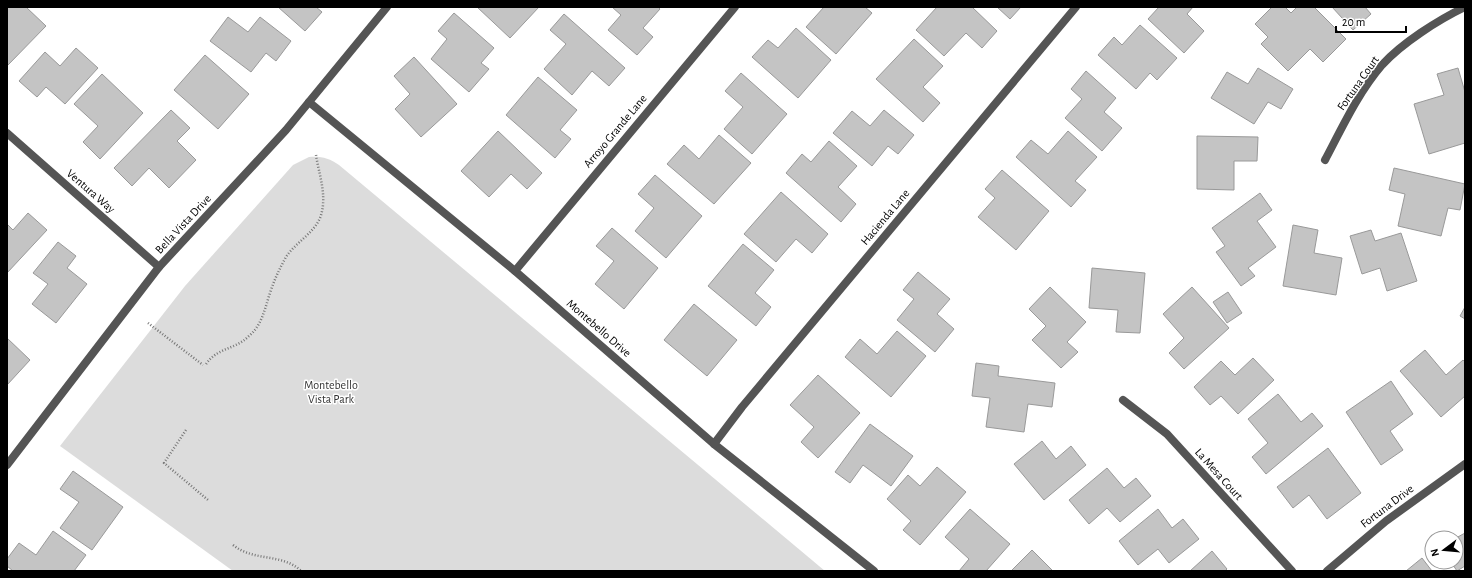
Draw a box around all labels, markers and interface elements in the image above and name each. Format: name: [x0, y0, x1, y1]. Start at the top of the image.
scale bar: [1336, 8, 1406, 34]
text: 20 m: [1342, 16, 1365, 28]
street label: Fortuna Court: [1335, 53, 1381, 112]
street label: Arroyo Grande Lane: [581, 92, 650, 170]
street label: Ventura Way: [64, 167, 117, 216]
street label: Hacienda Lane: [858, 187, 912, 247]
street label: Bella Vista Drive: [153, 192, 213, 256]
street label: Montebello Drive: [565, 297, 633, 359]
park label: Montebello Vista Park: [304, 379, 358, 405]
street label: La Mesa Court: [1193, 446, 1245, 502]
street label: Fortuna Drive: [1358, 482, 1416, 530]
north arrow: [1424, 530, 1464, 570]
text: N: [1429, 547, 1441, 558]

